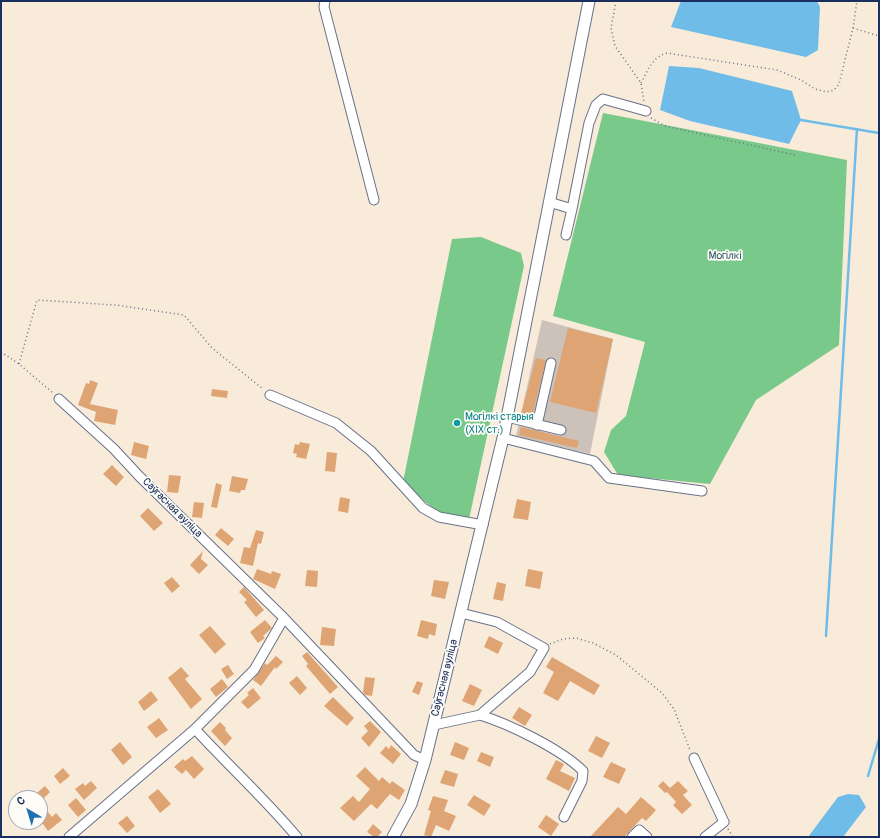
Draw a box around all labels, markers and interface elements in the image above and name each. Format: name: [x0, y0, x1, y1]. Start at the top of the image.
park label: Могілкі: [709, 249, 741, 263]
place label: Могілкі старыя (XIX ст.): [465, 410, 534, 436]
marker: Могілкі старыя (XIX ст.): [452, 418, 462, 428]
street label: Саўгасная вуліца: [139, 475, 205, 541]
street label: Саўгасная вуліца: [429, 638, 461, 718]
north arrow: [8, 790, 48, 830]
text: С: [14, 794, 28, 808]

